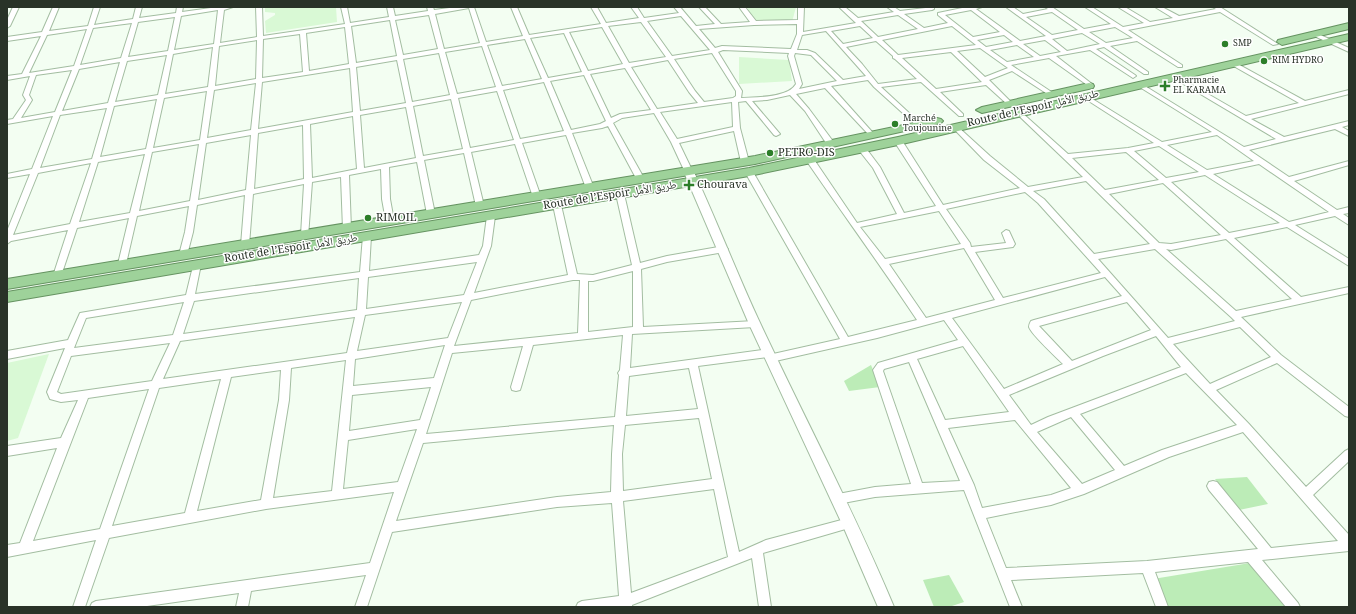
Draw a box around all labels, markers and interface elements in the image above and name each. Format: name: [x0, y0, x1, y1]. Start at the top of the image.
place label: SMP: [1233, 36, 1252, 52]
marker: SMP: [1220, 39, 1230, 49]
place label: RIM HYDRO: [1272, 53, 1324, 69]
marker: RIM HYDRO: [1259, 56, 1269, 66]
place label: Pharmacie EL KARAMA: [1173, 73, 1227, 99]
marker: Pharmacie EL KARAMA: [1160, 81, 1170, 91]
street label: Route de l’Espoir طريق الأمل: [965, 85, 1101, 133]
place label: Marché Toujounine: [903, 111, 952, 137]
marker: Marché Toujounine: [890, 119, 900, 129]
place label: PETRO-DIS: [778, 144, 835, 163]
marker: PETRO-DIS: [765, 148, 775, 158]
street label: Route de l’Espoir طريق الأمل: [542, 176, 678, 216]
place label: Chourava: [697, 176, 748, 195]
marker: Chourava: [684, 180, 694, 190]
place label: RIMOIL: [376, 209, 417, 228]
marker: RIMOIL: [363, 213, 373, 223]
street label: Route de l’Espoir طريق الأمل: [223, 229, 359, 269]

